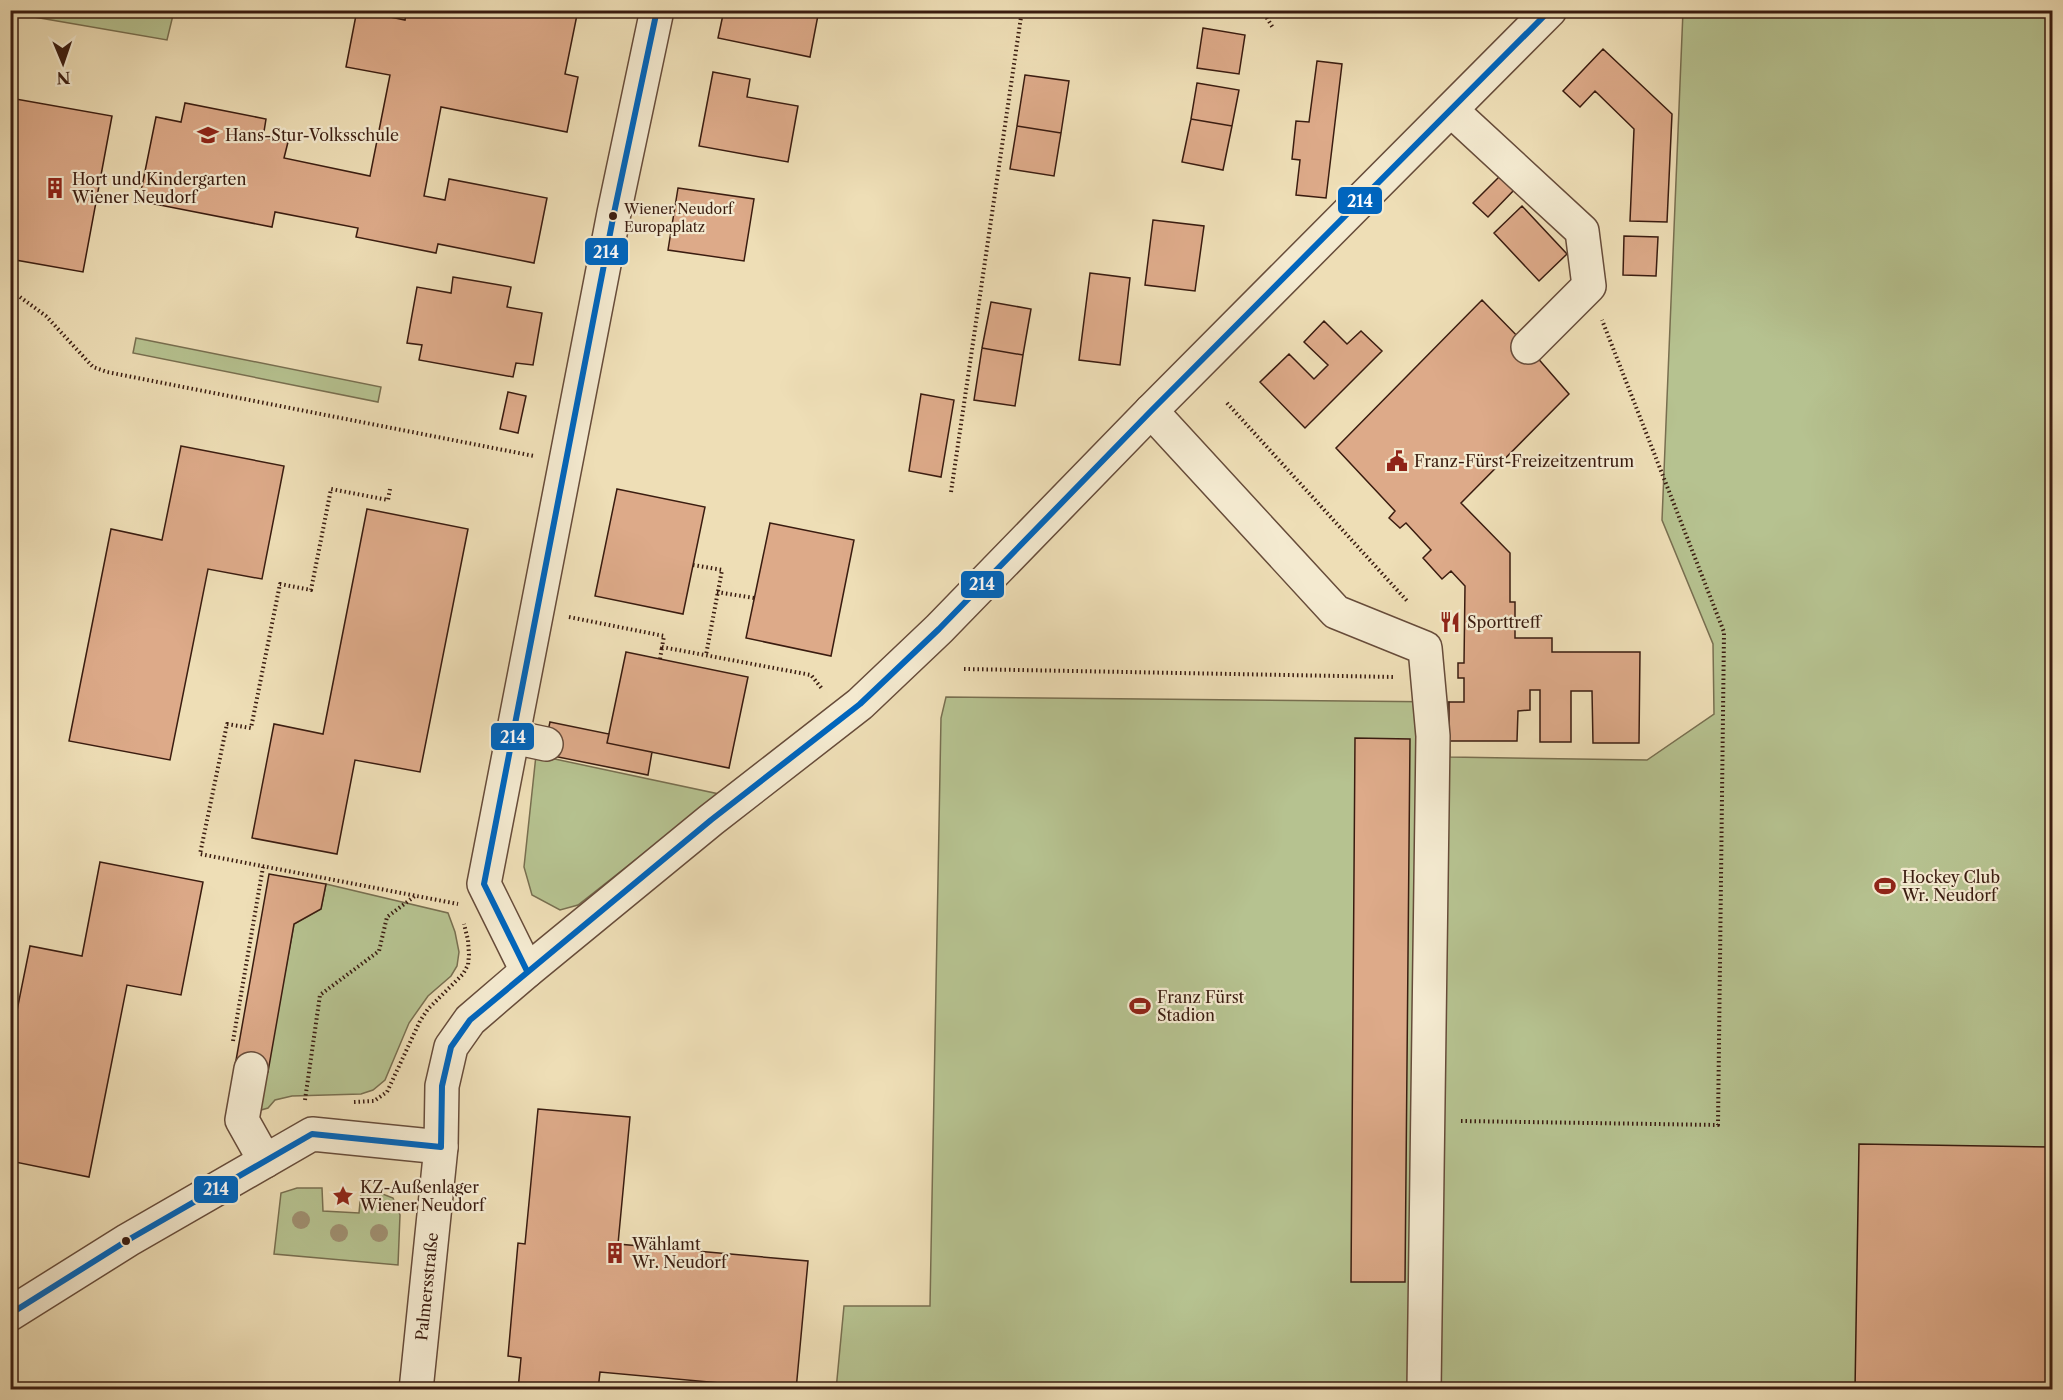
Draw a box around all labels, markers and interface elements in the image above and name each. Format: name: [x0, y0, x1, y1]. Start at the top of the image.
north arrow: [33, 33, 93, 93]
text: N: [56, 68, 71, 88]
school or university icon: Hans-Stur-Volksschule: [196, 123, 220, 147]
place label: Hans-Stur-Volksschule: [225, 125, 399, 145]
place label: Hort und Kindergarten Wiener Neudorf: [71, 169, 247, 207]
building icon: Hort und Kindergarten Wiener Neudorf: [43, 176, 67, 200]
line badge: 214: [1337, 186, 1383, 215]
text: 214: [1347, 191, 1373, 211]
place label: Wiener Neudorf Europaplatz: [623, 200, 735, 236]
marker: Wiener Neudorf Europaplatz: [607, 210, 619, 222]
line badge: 214: [584, 237, 629, 266]
text: 214: [593, 242, 619, 262]
public building icon: Franz-Fürst-Freizeitzentrum: [1385, 449, 1409, 473]
place label: Franz-Fürst-Freizeitzentrum: [1414, 451, 1634, 471]
line badge: 214: [960, 570, 1005, 599]
text: 214: [969, 574, 995, 594]
restaurant icon: Sporttreff: [1438, 610, 1462, 634]
place label: Sporttreff: [1467, 612, 1543, 632]
line badge: 214: [490, 722, 535, 751]
text: 214: [500, 727, 526, 747]
place label: Hockey Club Wr. Neudorf: [1901, 867, 2000, 905]
sports icon: Hockey Club Wr. Neudorf: [1873, 874, 1897, 898]
place label: Franz Fürst Stadion: [1157, 987, 1245, 1025]
sports icon: Franz Fürst Stadion: [1128, 994, 1152, 1018]
line badge: 214: [193, 1175, 239, 1204]
place label: KZ-Außenlager Wiener Neudorf: [359, 1177, 487, 1215]
text: 214: [203, 1179, 229, 1199]
place icon: KZ-Außenlager Wiener Neudorf: [331, 1184, 355, 1208]
street label: Palmersstraße: [411, 1231, 442, 1342]
place label: Wählamt Wr. Neudorf: [631, 1234, 729, 1272]
unlabelled marker: [120, 1235, 132, 1247]
building icon: Wählamt Wr. Neudorf: [603, 1241, 627, 1265]

